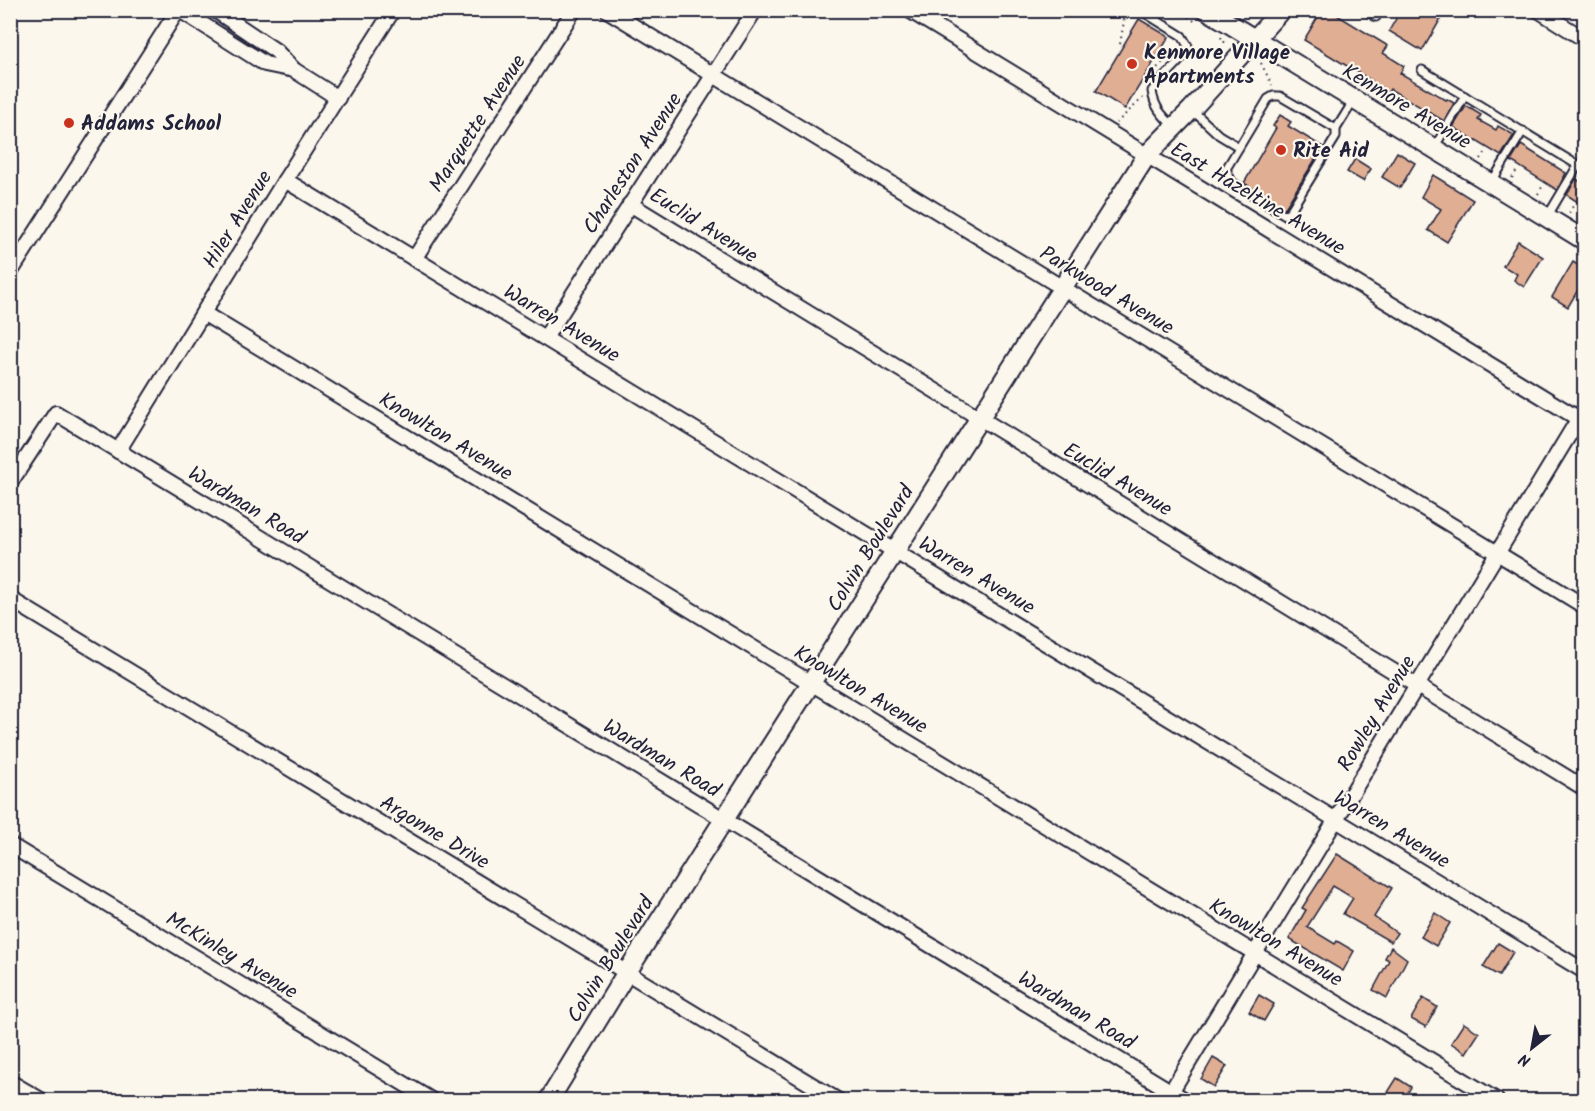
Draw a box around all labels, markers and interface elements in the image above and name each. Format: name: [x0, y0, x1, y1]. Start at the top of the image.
place label: Kenmore Village Apartments: [1144, 37, 1290, 94]
street label: Marquette Avenue: [421, 48, 536, 199]
street label: Kenmore Avenue: [1335, 56, 1478, 159]
marker: Kenmore Village Apartments: [1125, 57, 1139, 71]
street label: Charleston Avenue: [575, 86, 692, 241]
place label: Addams School: [81, 108, 222, 141]
marker: Addams School: [62, 116, 76, 130]
street label: East Hazeltine Avenue: [1163, 134, 1352, 265]
place label: Rite Aid: [1293, 135, 1370, 168]
marker: Rite Aid: [1274, 143, 1288, 157]
street label: Hiler Avenue: [195, 164, 282, 276]
street label: Euclid Avenue: [642, 180, 764, 273]
street label: Parkwood Avenue: [1033, 238, 1180, 345]
street label: Warren Avenue: [497, 276, 626, 372]
street label: Knowlton Avenue: [372, 384, 519, 491]
street label: Euclid Avenue: [1056, 435, 1179, 526]
street label: Wardman Road: [181, 458, 312, 555]
street label: Colvin Boulevard: [819, 478, 924, 619]
street label: Warren Avenue: [912, 528, 1041, 624]
street label: Knowlton Avenue: [787, 637, 934, 744]
street label: Rowley Avenue: [1330, 649, 1425, 778]
street label: Wardman Road: [596, 711, 727, 808]
street label: Warren Avenue: [1327, 782, 1456, 878]
street label: Argonne Drive: [373, 787, 496, 879]
street label: Colvin Boulevard: [559, 889, 664, 1030]
street label: Knowlton Avenue: [1202, 890, 1349, 997]
street label: McKinley Avenue: [159, 904, 304, 1009]
street label: Wardman Road: [1011, 963, 1142, 1060]
north arrow: [1502, 1018, 1562, 1078]
text: N: [1514, 1046, 1536, 1073]

